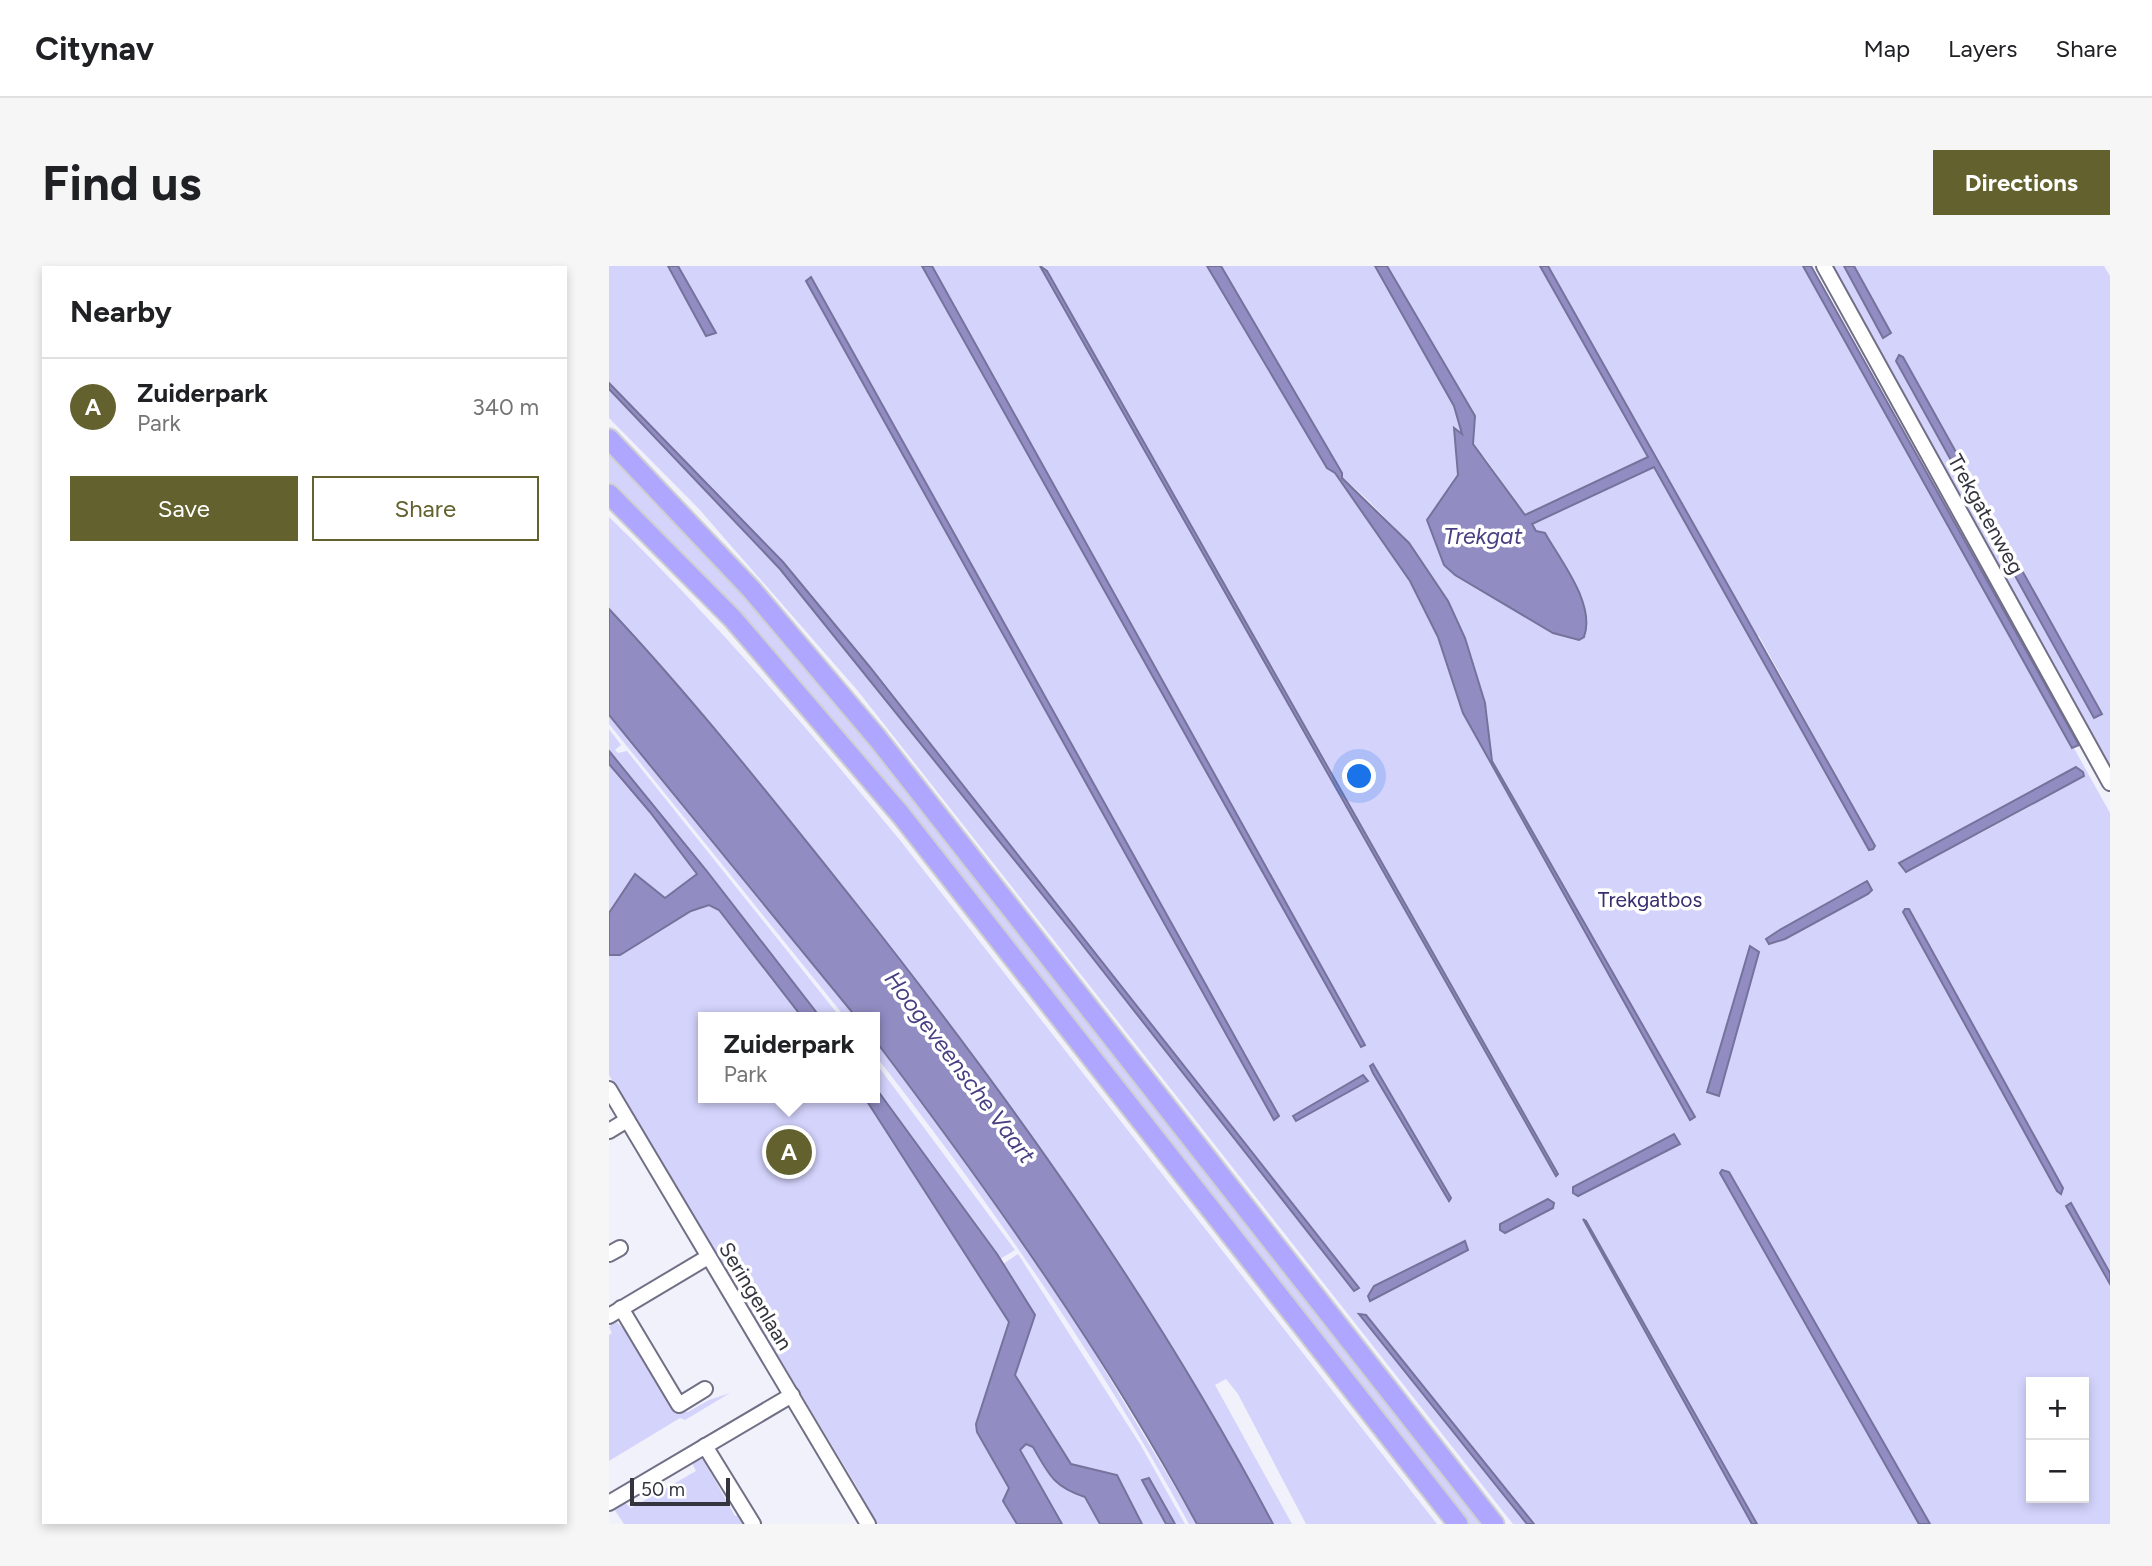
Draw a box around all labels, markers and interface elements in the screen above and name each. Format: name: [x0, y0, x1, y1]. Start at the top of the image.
text: Citynav: [35, 29, 154, 68]
text: Map: [1863, 34, 1910, 63]
text: Layers: [1948, 34, 2017, 63]
text: Share: [2055, 34, 2117, 63]
button: Directions: [1933, 150, 2110, 215]
text: Find us: [42, 153, 201, 212]
text: Nearby: [70, 293, 172, 330]
text: Zuiderpark: [137, 377, 268, 409]
text: A: [85, 393, 101, 421]
text: 340 m: [472, 393, 539, 421]
text: Park: [137, 409, 181, 437]
street label: Trekgatenweg: [1943, 450, 2029, 578]
button: Save: [70, 476, 298, 541]
button: Share: [312, 476, 539, 541]
water label: Trekgat: [1444, 522, 1523, 550]
your location: [1342, 759, 1376, 793]
park label: Trekgatbos: [1598, 887, 1702, 912]
water label: Hoogeveensche Vaart: [879, 966, 1041, 1169]
popup: [698, 1012, 880, 1103]
text: Zuiderpark: [723, 1028, 855, 1060]
text: Park: [723, 1060, 767, 1088]
pin: A: [766, 1126, 812, 1178]
street label: Seringenlaan: [714, 1238, 798, 1354]
map controls: [2026, 1377, 2089, 1503]
button: +: [2026, 1377, 2089, 1440]
button: −: [2026, 1440, 2089, 1503]
scale bar: [630, 1475, 730, 1507]
text: 50 m: [641, 1478, 685, 1501]

